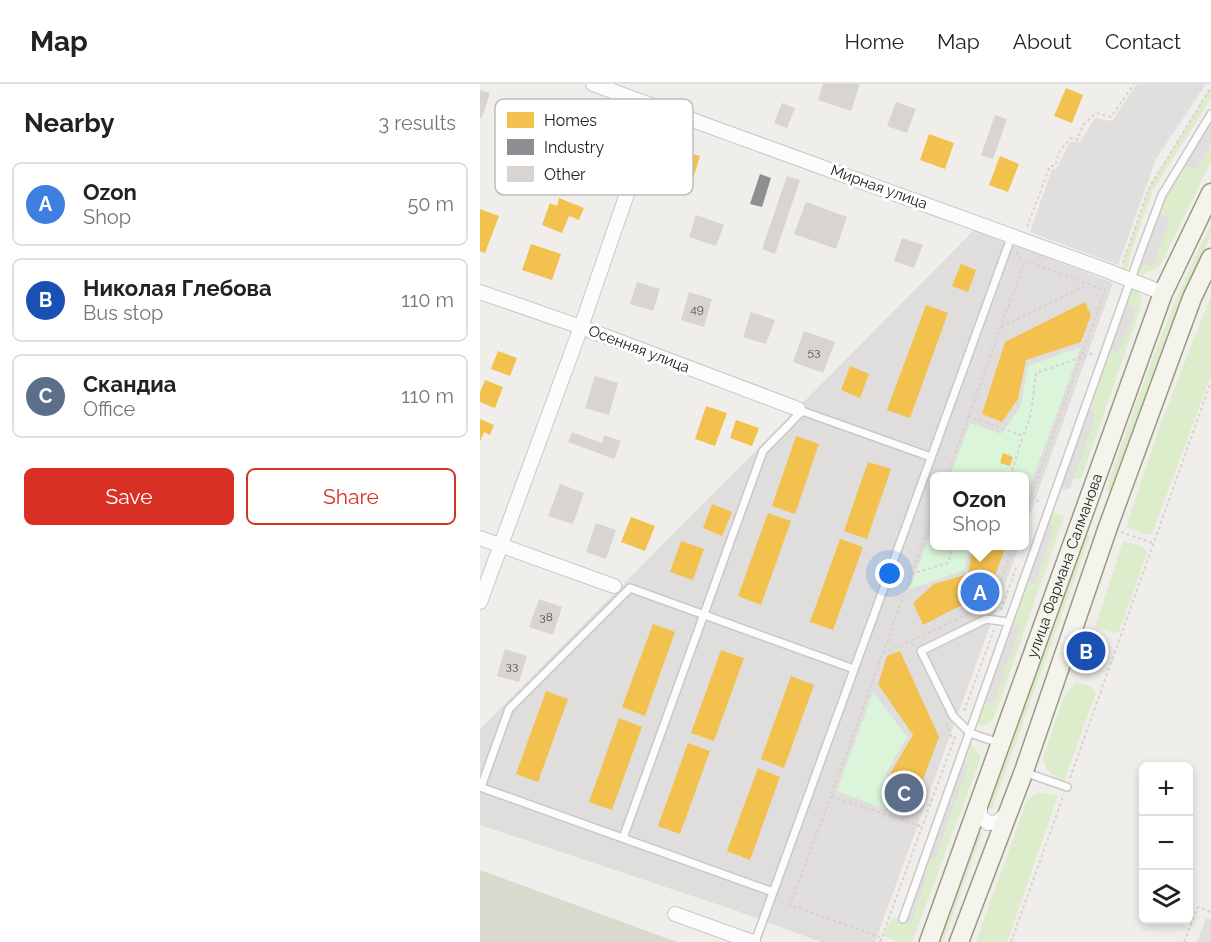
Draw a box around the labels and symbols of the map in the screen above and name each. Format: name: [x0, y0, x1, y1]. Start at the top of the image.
legend: [495, 99, 693, 195]
text: Homes: [544, 111, 597, 130]
text: Industry: [544, 138, 604, 157]
street label: Мирная улица: [828, 161, 930, 213]
text: Other: [544, 165, 586, 184]
house number: 49: [690, 302, 704, 316]
street label: Осенняя улица: [586, 321, 692, 377]
house number: 53: [808, 345, 820, 359]
street label: улица Фармана Салманова: [1023, 471, 1106, 660]
your location: [875, 559, 904, 588]
pin: A: [960, 570, 1000, 614]
house number: 38: [539, 610, 553, 624]
pin: B: [1066, 628, 1106, 674]
house number: 33: [506, 659, 518, 673]
pin: C: [884, 770, 924, 816]

